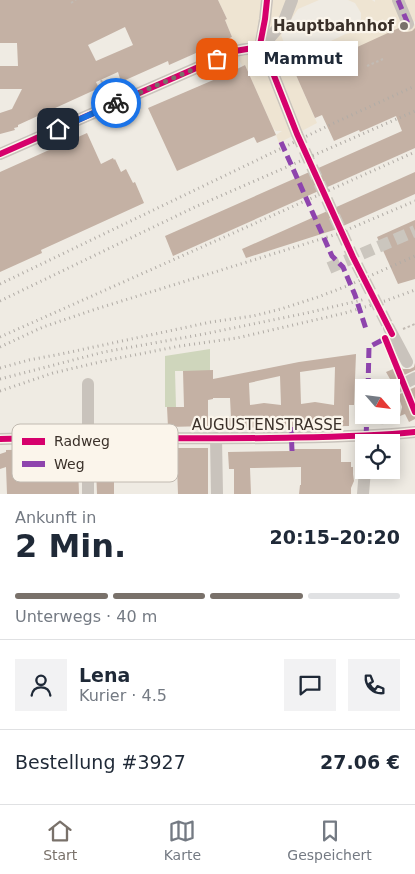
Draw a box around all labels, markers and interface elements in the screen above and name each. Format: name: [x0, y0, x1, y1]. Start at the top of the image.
place label: Hauptbahnhof: [273, 17, 394, 35]
marker: Hauptbahnhof: [398, 20, 410, 32]
pin: [196, 38, 238, 80]
callout: Mammut: [247, 42, 357, 76]
icon: bag: [203, 45, 231, 73]
text: Mammut: [263, 49, 343, 68]
courier: [91, 78, 141, 128]
icon: bike: [102, 89, 130, 117]
pin: [37, 108, 79, 150]
icon: home: [44, 115, 72, 143]
north arrow: [355, 379, 400, 424]
map controls: [355, 379, 400, 479]
street label: AUGUSTENSTRASSE: [192, 416, 342, 434]
legend: [12, 424, 178, 482]
text: Radweg: [54, 433, 110, 449]
button: locate: [355, 434, 400, 479]
text: Weg: [54, 456, 85, 472]
text: Ankunft in: [15, 508, 96, 527]
text: 20:15–20:20: [270, 526, 400, 548]
text: 2 Min.: [15, 527, 126, 565]
text: Unterwegs · 40 m: [15, 607, 157, 626]
button: person: [15, 659, 67, 711]
button: chat: [284, 659, 336, 711]
button: phone: [348, 659, 400, 711]
text: Lena: [79, 664, 130, 686]
text: Kurier · 4.5: [79, 686, 167, 705]
text: Bestellung #3927: [15, 751, 186, 773]
text: 27.06 €: [320, 751, 400, 773]
tab: Start: [43, 817, 77, 863]
tab: Karte: [164, 817, 201, 863]
tab: Gespeichert: [287, 817, 372, 863]

